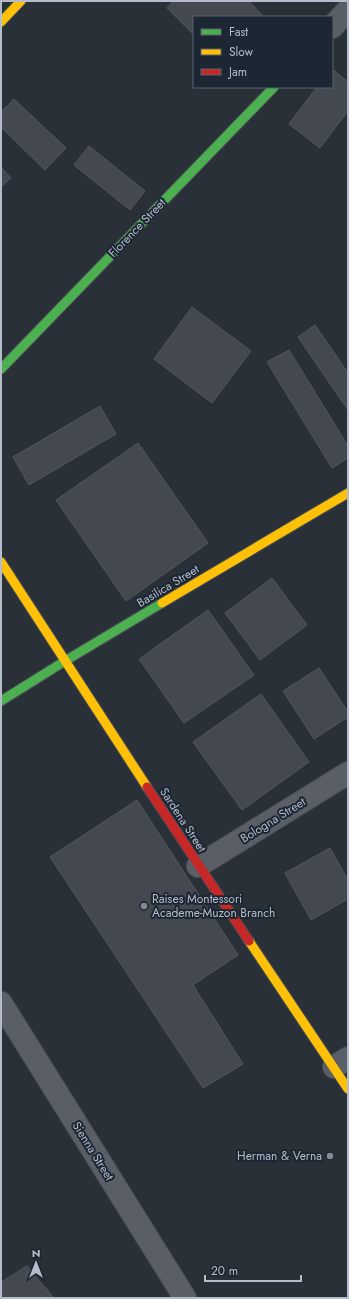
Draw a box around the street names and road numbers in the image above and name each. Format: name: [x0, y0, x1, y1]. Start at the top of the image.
street label: Florence Street: [104, 194, 170, 262]
street label: Basilica Street: [133, 560, 203, 612]
street label: Sardena Street: [155, 784, 211, 856]
street label: Bologna Street: [237, 793, 309, 847]
street label: Sienna Street: [68, 1118, 118, 1184]

